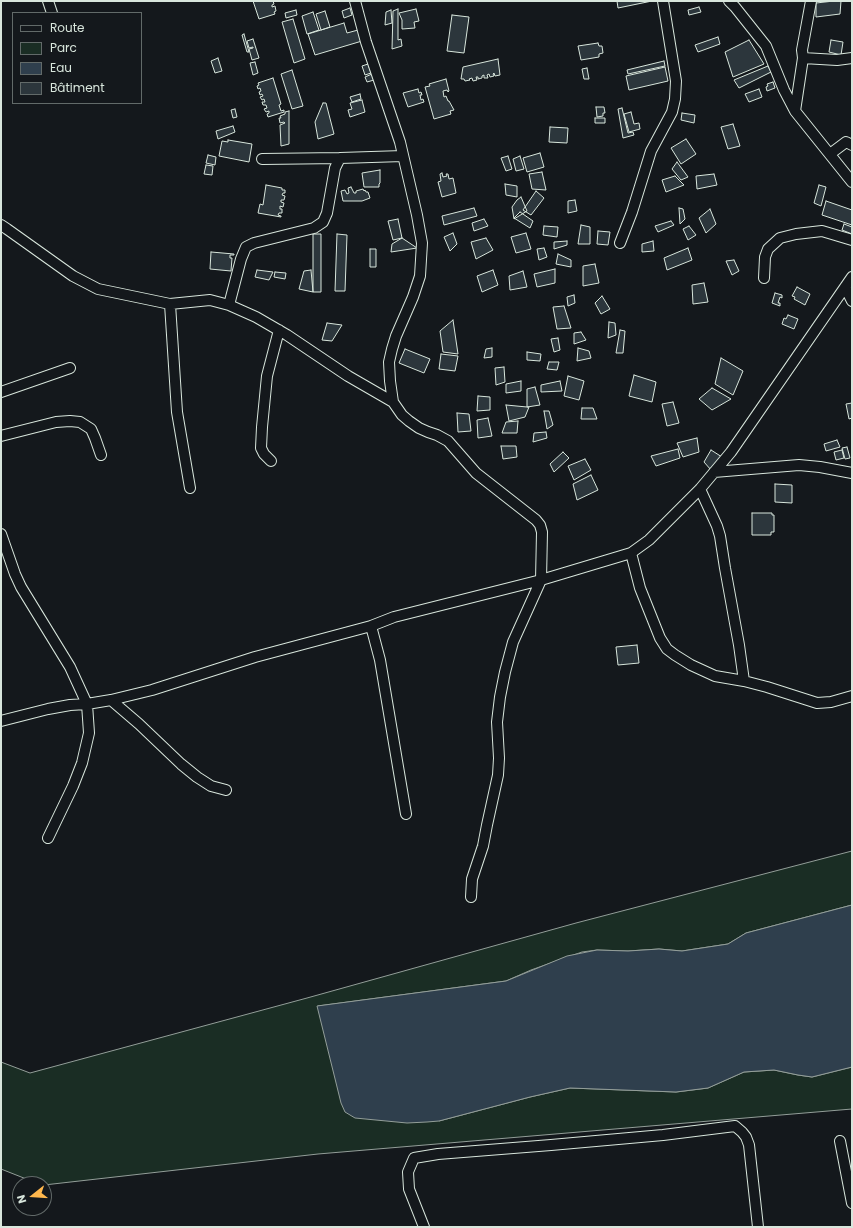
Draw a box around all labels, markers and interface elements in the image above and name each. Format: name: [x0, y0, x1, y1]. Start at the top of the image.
legend: [12, 12, 142, 104]
text: Route: [50, 19, 84, 36]
text: Parc: [50, 39, 77, 56]
text: Eau: [50, 59, 72, 76]
text: Bâtiment: [50, 79, 105, 96]
north arrow: [12, 1176, 52, 1216]
text: N: [13, 1193, 30, 1206]

